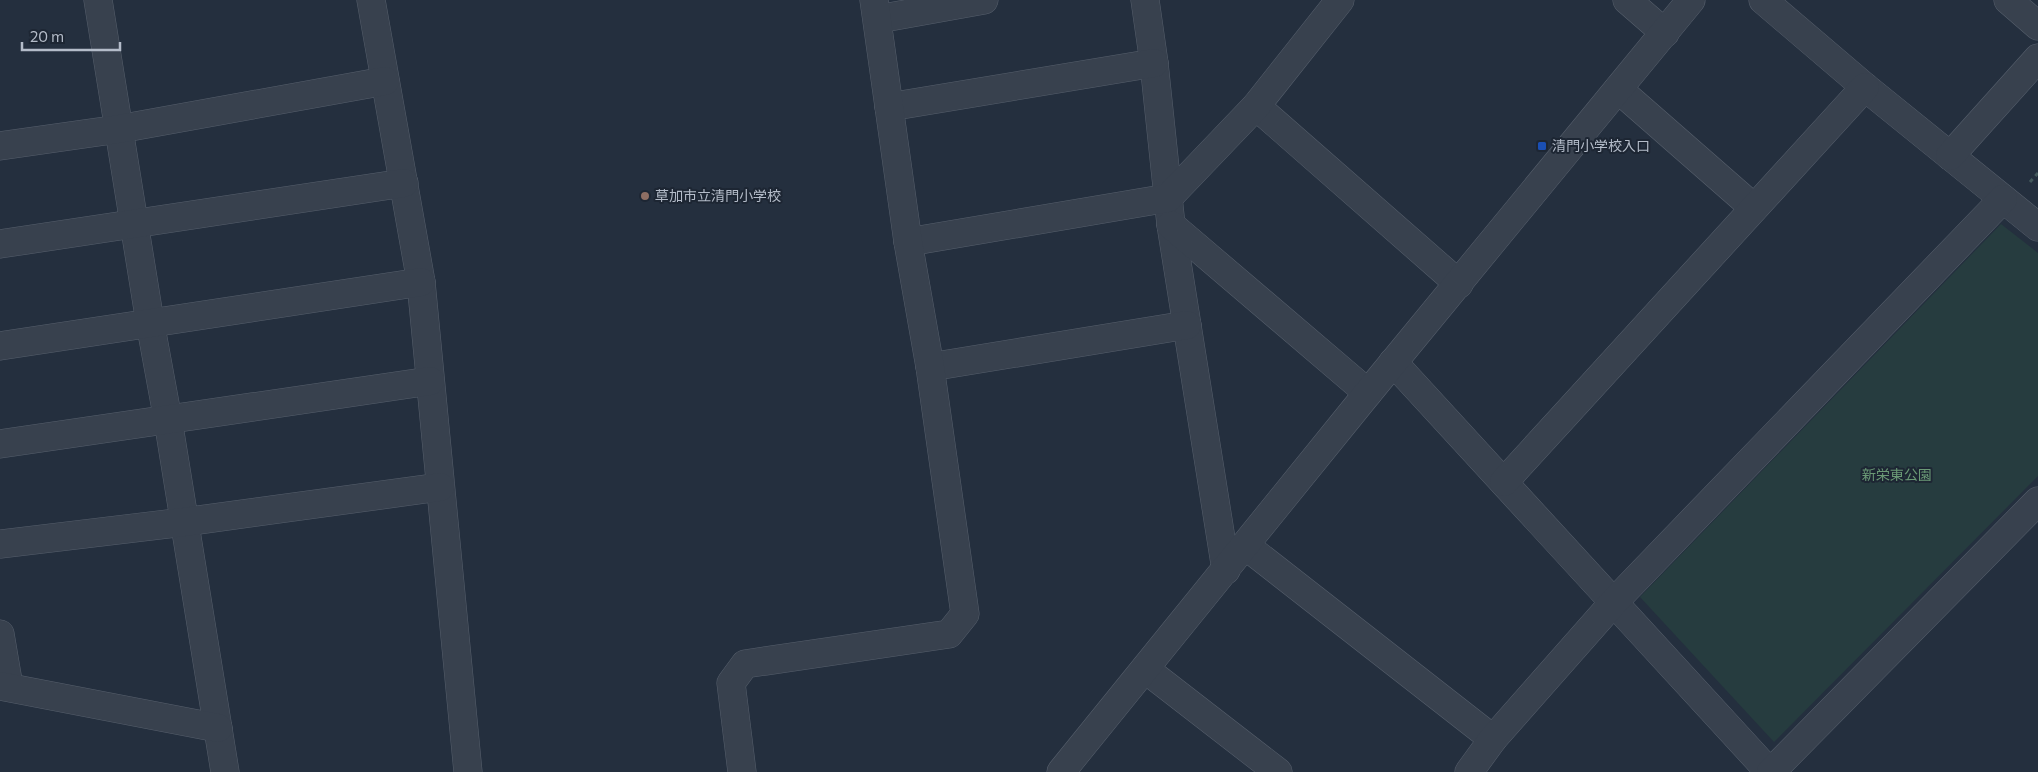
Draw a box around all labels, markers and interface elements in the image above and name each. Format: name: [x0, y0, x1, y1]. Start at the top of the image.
scale bar: [22, 20, 120, 52]
text: 20 m: [30, 27, 64, 45]
place label: 清門小学校入口: [1552, 137, 1650, 154]
marker: 清門小学校入口: [1536, 140, 1548, 152]
place label: 草加市立清門小学校: [655, 187, 781, 204]
marker: 草加市立清門小学校: [639, 190, 651, 202]
park label: 新栄東公園: [1862, 466, 1932, 483]

